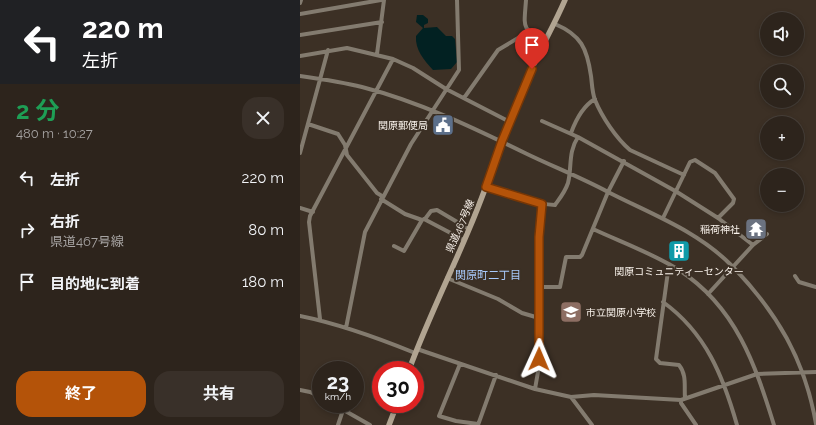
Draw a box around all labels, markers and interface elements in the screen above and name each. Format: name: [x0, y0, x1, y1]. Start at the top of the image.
text: 220 m: [82, 12, 164, 45]
map controls: [760, 12, 804, 212]
button: sound: [760, 12, 804, 56]
icon: left: [16, 16, 68, 68]
pin: [515, 28, 549, 69]
icon: arrive: [521, 34, 543, 56]
text: 左折: [82, 50, 118, 71]
button: search: [760, 64, 804, 108]
text: 2 分: [16, 96, 59, 125]
button: close: [242, 97, 284, 139]
public building icon: 関原郵便局: [430, 112, 456, 138]
button: +: [760, 116, 804, 160]
place label: 関原郵便局: [378, 120, 428, 131]
text: 480 m · 10:27: [16, 126, 93, 141]
icon: left: [16, 167, 38, 189]
button: −: [760, 168, 804, 212]
text: 220 m: [242, 169, 284, 187]
text: 左折: [50, 171, 80, 189]
street label: 県道467号線: [444, 198, 476, 254]
text: 右折: [50, 213, 80, 231]
temple icon: 稲荷神社: [743, 216, 769, 242]
icon: right: [16, 219, 38, 241]
text: 80 m: [248, 221, 284, 239]
place label: 稲荷神社: [700, 224, 740, 235]
text: 県道467号線: [50, 234, 124, 249]
building icon: 関原コミュニティーセンター: [666, 238, 692, 264]
place label: 関原コミュニティーセンター: [614, 266, 744, 277]
district label: 関原町二丁目: [455, 269, 521, 282]
icon: arrive: [16, 271, 38, 293]
text: 180 m: [242, 273, 284, 291]
text: 目的地に到着: [50, 275, 140, 293]
school or university icon: 市立関原小学校: [558, 299, 584, 325]
place label: 市立関原小学校: [586, 307, 656, 318]
position arrow: [518, 338, 560, 380]
speed limit sign: 30: [372, 361, 424, 413]
text: 23: [327, 370, 349, 394]
button: 終了: [16, 371, 146, 417]
button: 共有: [154, 371, 284, 417]
text: km/h: [325, 391, 351, 402]

